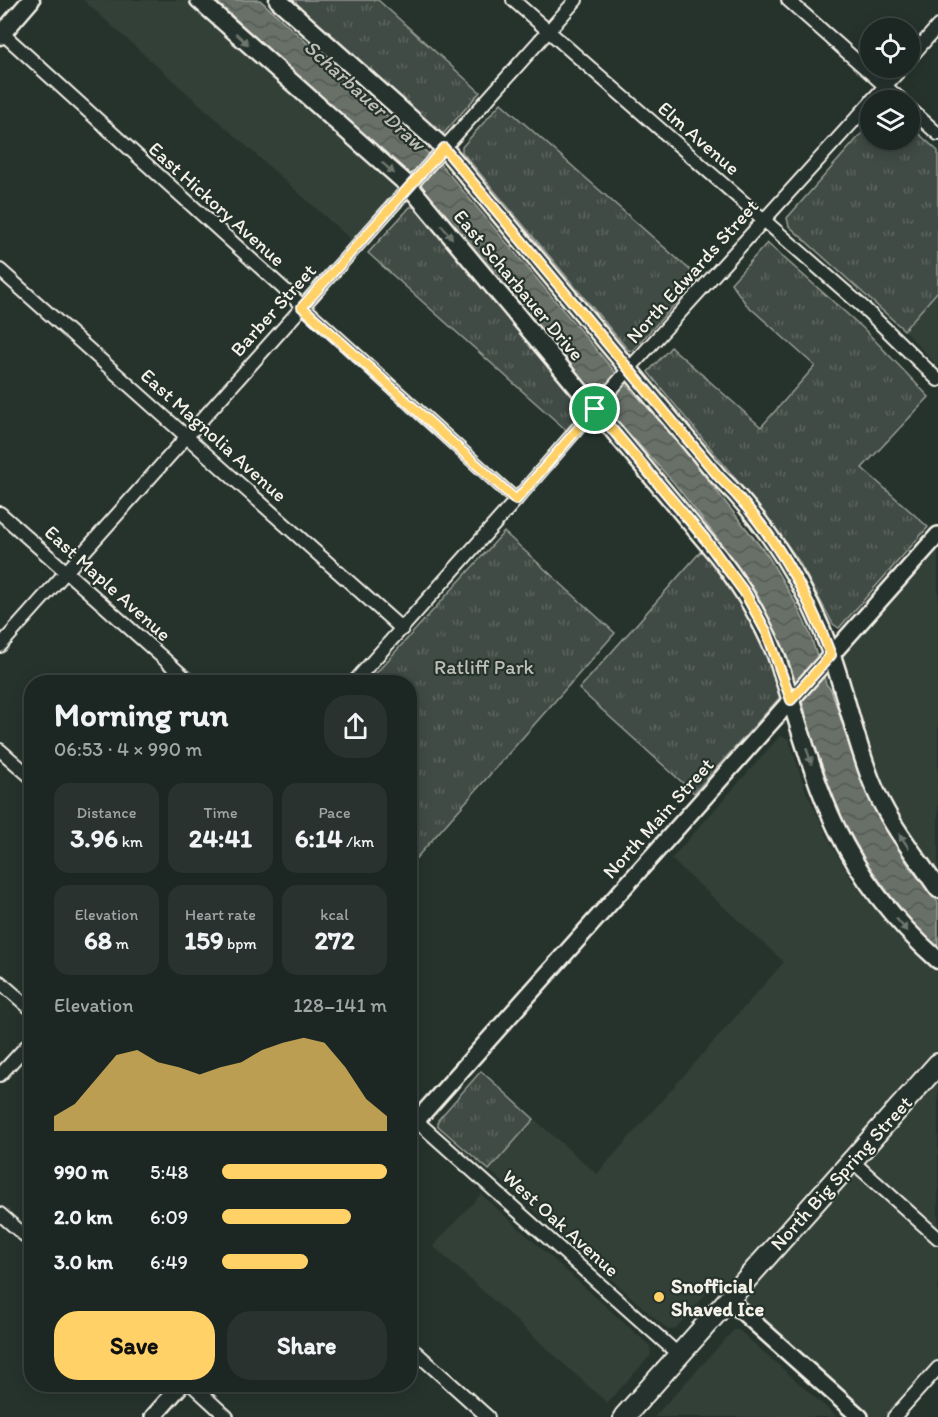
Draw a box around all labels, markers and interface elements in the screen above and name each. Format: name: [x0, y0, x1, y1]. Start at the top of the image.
map controls: [860, 18, 920, 150]
button: locate: [860, 18, 920, 78]
one-way arrow: [235, 32, 250, 46]
water label: Scharbauer Draw: [299, 34, 432, 157]
button: layers: [860, 90, 920, 150]
street label: Elm Avenue: [653, 96, 745, 180]
street label: East Hickory Avenue: [144, 136, 290, 272]
one-way arrow: [381, 161, 396, 175]
street label: North Edwards Street: [621, 193, 763, 348]
street label: East Scharbauer Drive: [449, 205, 589, 365]
one-way arrow: [440, 224, 453, 239]
street label: Barber Street: [225, 259, 321, 361]
street label: East Magnolia Avenue: [136, 363, 292, 507]
pin: [569, 383, 620, 434]
icon: arrive: [578, 392, 611, 425]
street label: East Maple Avenue: [40, 520, 176, 646]
park label: Ratliff Park: [434, 655, 535, 679]
text: Morning run: [54, 695, 229, 734]
button: share: [324, 695, 387, 758]
text: 06:53 · 4 × 990 m: [54, 737, 202, 761]
one-way arrow: [804, 747, 814, 765]
street label: North Main Street: [597, 753, 719, 883]
text: Distance: [77, 803, 136, 822]
text: Time: [203, 803, 238, 822]
text: Pace: [318, 803, 351, 822]
text: 3.96: [70, 822, 118, 854]
text: 24:41: [189, 822, 252, 854]
text: 6:14: [295, 822, 343, 854]
text: km: [118, 832, 143, 851]
text: /km: [343, 832, 374, 851]
one-way arrow: [898, 833, 909, 849]
text: Elevation: [75, 905, 138, 924]
text: Heart rate: [185, 905, 256, 924]
text: kcal: [320, 905, 349, 924]
one-way arrow: [895, 917, 909, 932]
text: 68: [84, 924, 112, 956]
text: 159: [184, 924, 224, 956]
text: 272: [314, 924, 355, 956]
text: m: [112, 934, 129, 953]
text: bpm: [224, 934, 257, 953]
text: Elevation: [54, 993, 133, 1017]
text: 128–141 m: [293, 993, 387, 1017]
street label: North Big Spring Street: [765, 1090, 917, 1255]
text: 990 m: [54, 1160, 109, 1184]
text: 5:48: [150, 1160, 188, 1184]
street label: West Oak Avenue: [498, 1164, 624, 1282]
text: 2.0 km: [54, 1205, 113, 1229]
text: 6:09: [150, 1205, 188, 1229]
text: 3.0 km: [54, 1250, 113, 1274]
text: 6:49: [150, 1250, 188, 1274]
place label: Snofficial Shaved Ice: [671, 1274, 764, 1321]
marker: Snofficial Shaved Ice: [652, 1290, 666, 1304]
button: Save: [54, 1311, 215, 1380]
button: Share: [227, 1311, 387, 1380]

